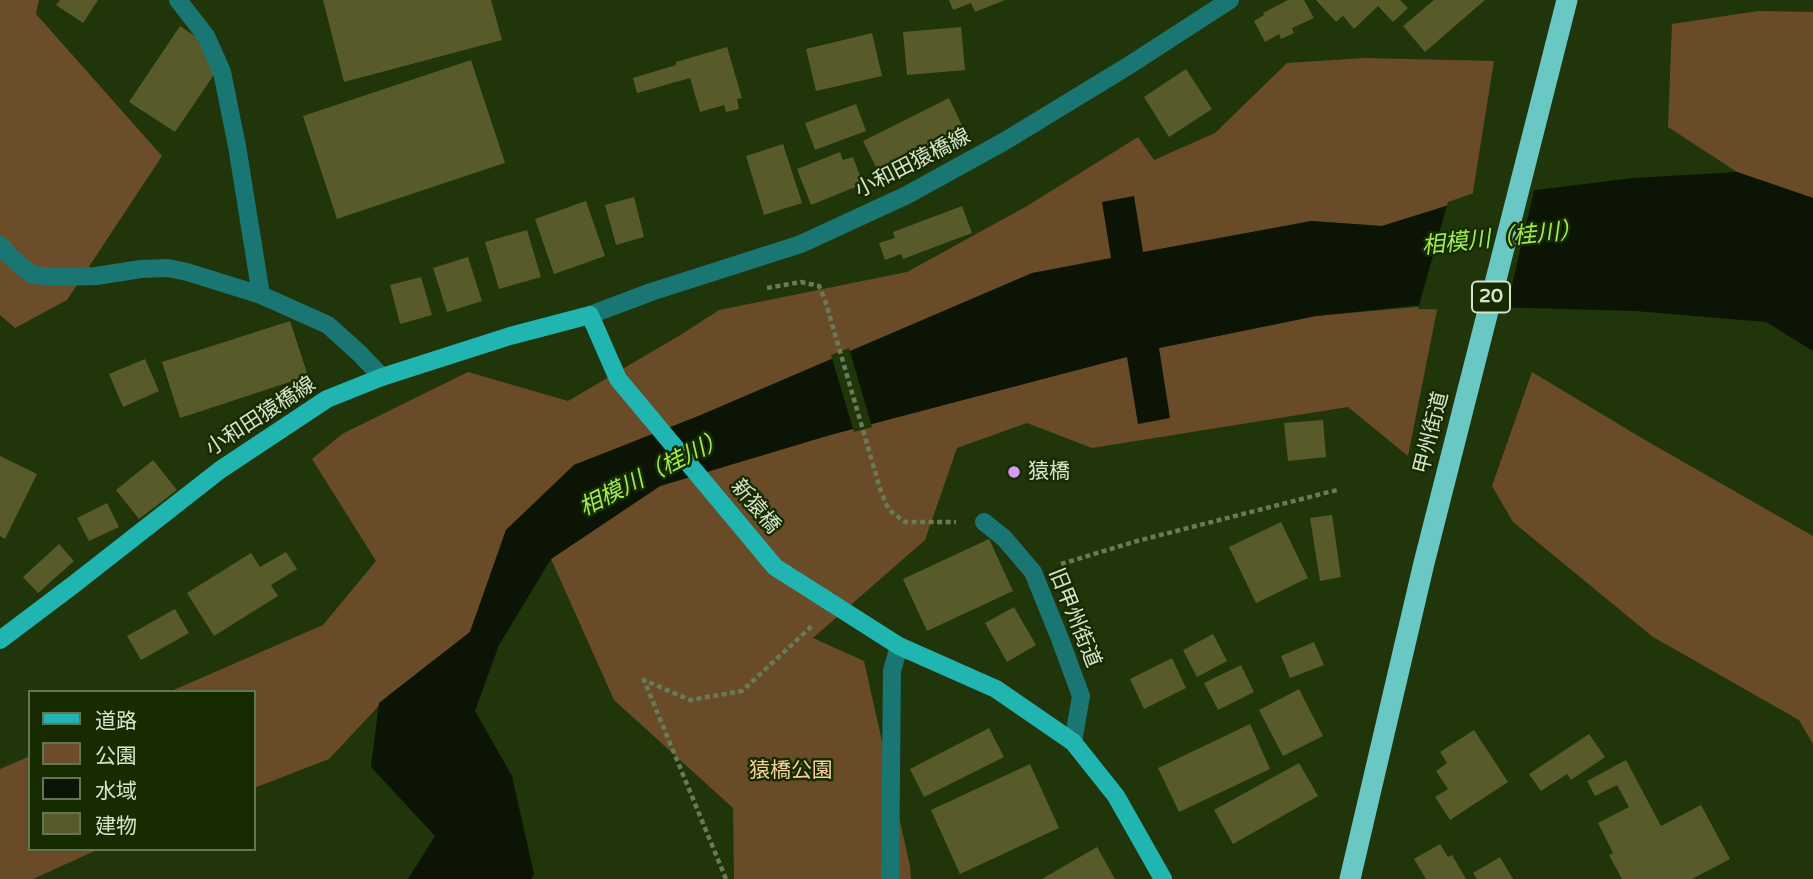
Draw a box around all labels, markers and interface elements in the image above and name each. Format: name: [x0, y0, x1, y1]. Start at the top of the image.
street label: 小和田猿橋線: [851, 124, 975, 204]
water label: 相模川（桂川）: [1420, 217, 1584, 261]
road number: 20: [1472, 282, 1510, 312]
street label: 小和田猿橋線: [201, 372, 321, 462]
street label: 甲州街道: [1410, 389, 1454, 477]
water label: 相模川（桂川）: [575, 425, 731, 523]
place label: 猿橋: [1028, 459, 1070, 485]
marker: 猿橋: [1006, 464, 1022, 480]
street label: 新猿橋: [725, 475, 785, 539]
street label: 旧甲州街道: [1043, 565, 1105, 671]
legend: [28, 690, 256, 851]
text: 道路: [95, 709, 137, 734]
text: 公園: [95, 744, 137, 769]
park label: 猿橋公園: [749, 758, 833, 784]
text: 水域: [95, 779, 137, 804]
text: 建物: [95, 814, 137, 839]

